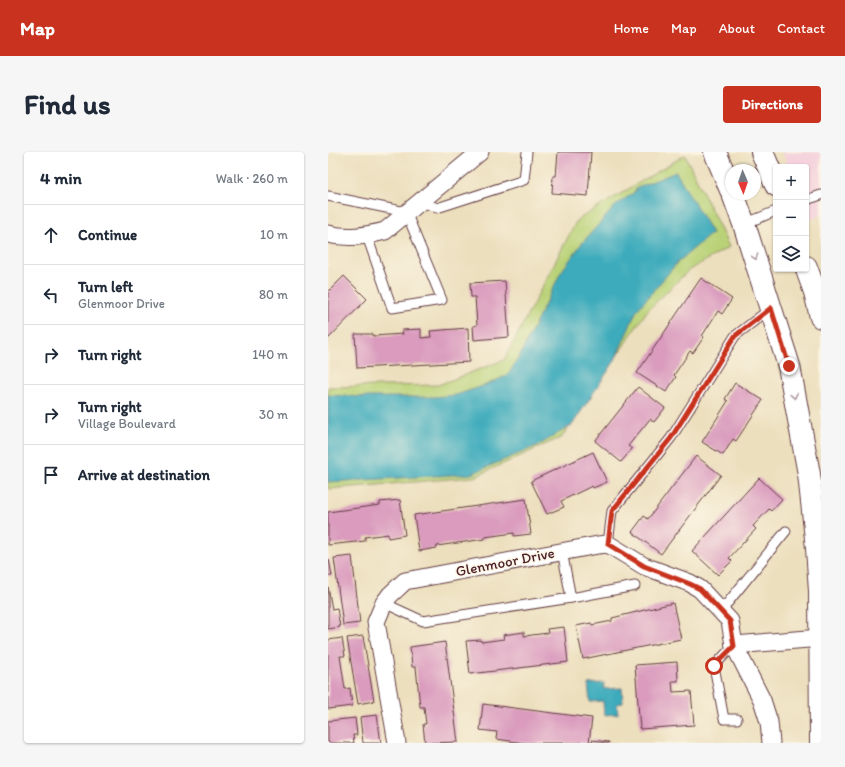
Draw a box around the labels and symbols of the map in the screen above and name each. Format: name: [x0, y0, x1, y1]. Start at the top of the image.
north arrow: [725, 164, 761, 200]
one-way arrow: [750, 254, 759, 261]
route end: [780, 357, 798, 375]
one-way arrow: [790, 392, 798, 399]
street label: Glenmoor Drive: [454, 544, 556, 580]
route start: [705, 657, 723, 675]

